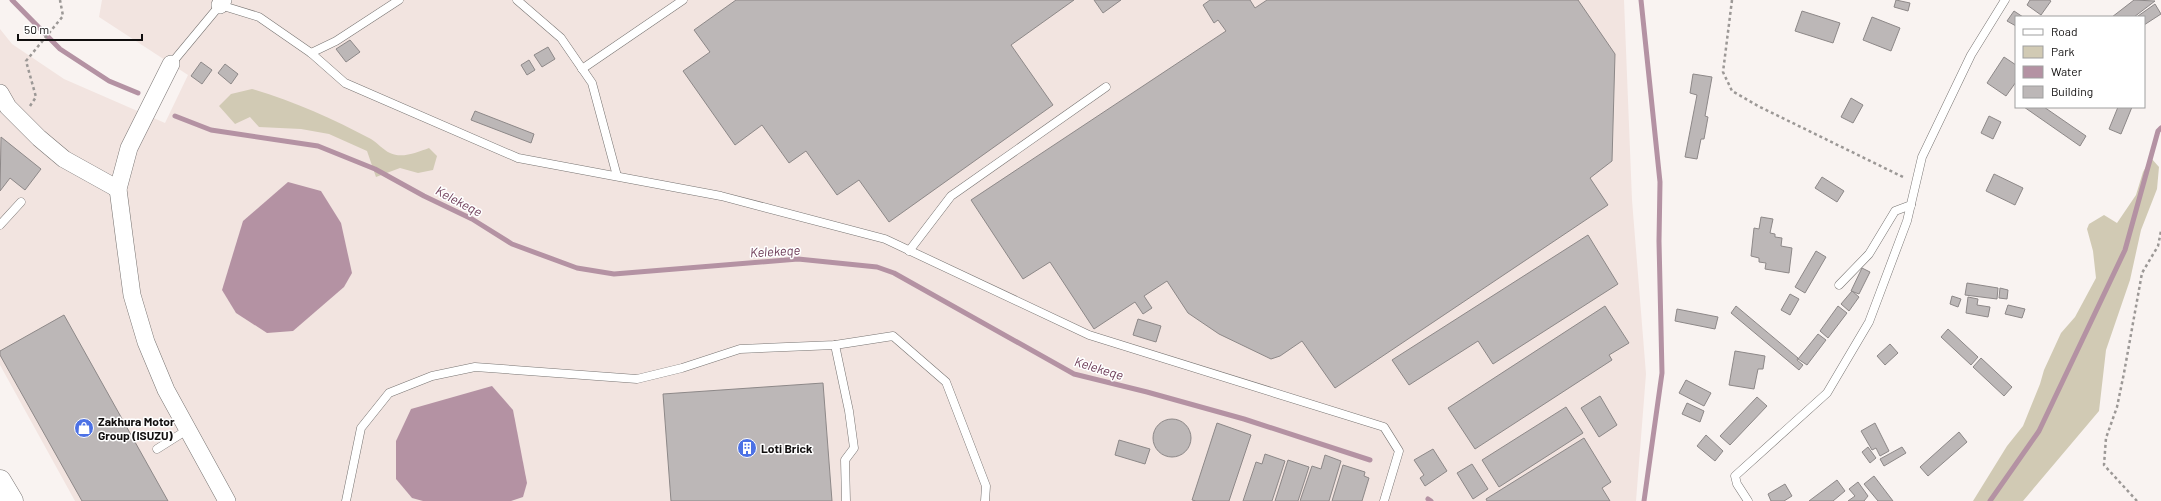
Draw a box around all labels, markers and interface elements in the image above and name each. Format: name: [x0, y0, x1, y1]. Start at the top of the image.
scale bar: [18, 16, 142, 42]
legend: [2015, 16, 2145, 108]
text: 50 m: [24, 22, 49, 36]
text: Road: [2051, 24, 2078, 38]
text: Park: [2051, 44, 2075, 58]
text: Water: [2051, 64, 2083, 78]
text: Building: [2051, 84, 2093, 98]
water label: Kelekeqe: [433, 182, 485, 220]
water label: Kelekeqe: [749, 242, 801, 260]
water label: Kelekeqe: [1073, 353, 1126, 383]
place label: Zakhura Motor Group (ISUZU): [98, 414, 175, 442]
shop icon: Zakhura Motor Group (ISUZU): [73, 417, 95, 439]
building icon: Loti Brick: [736, 437, 758, 459]
place label: Loti Brick: [761, 441, 813, 455]

